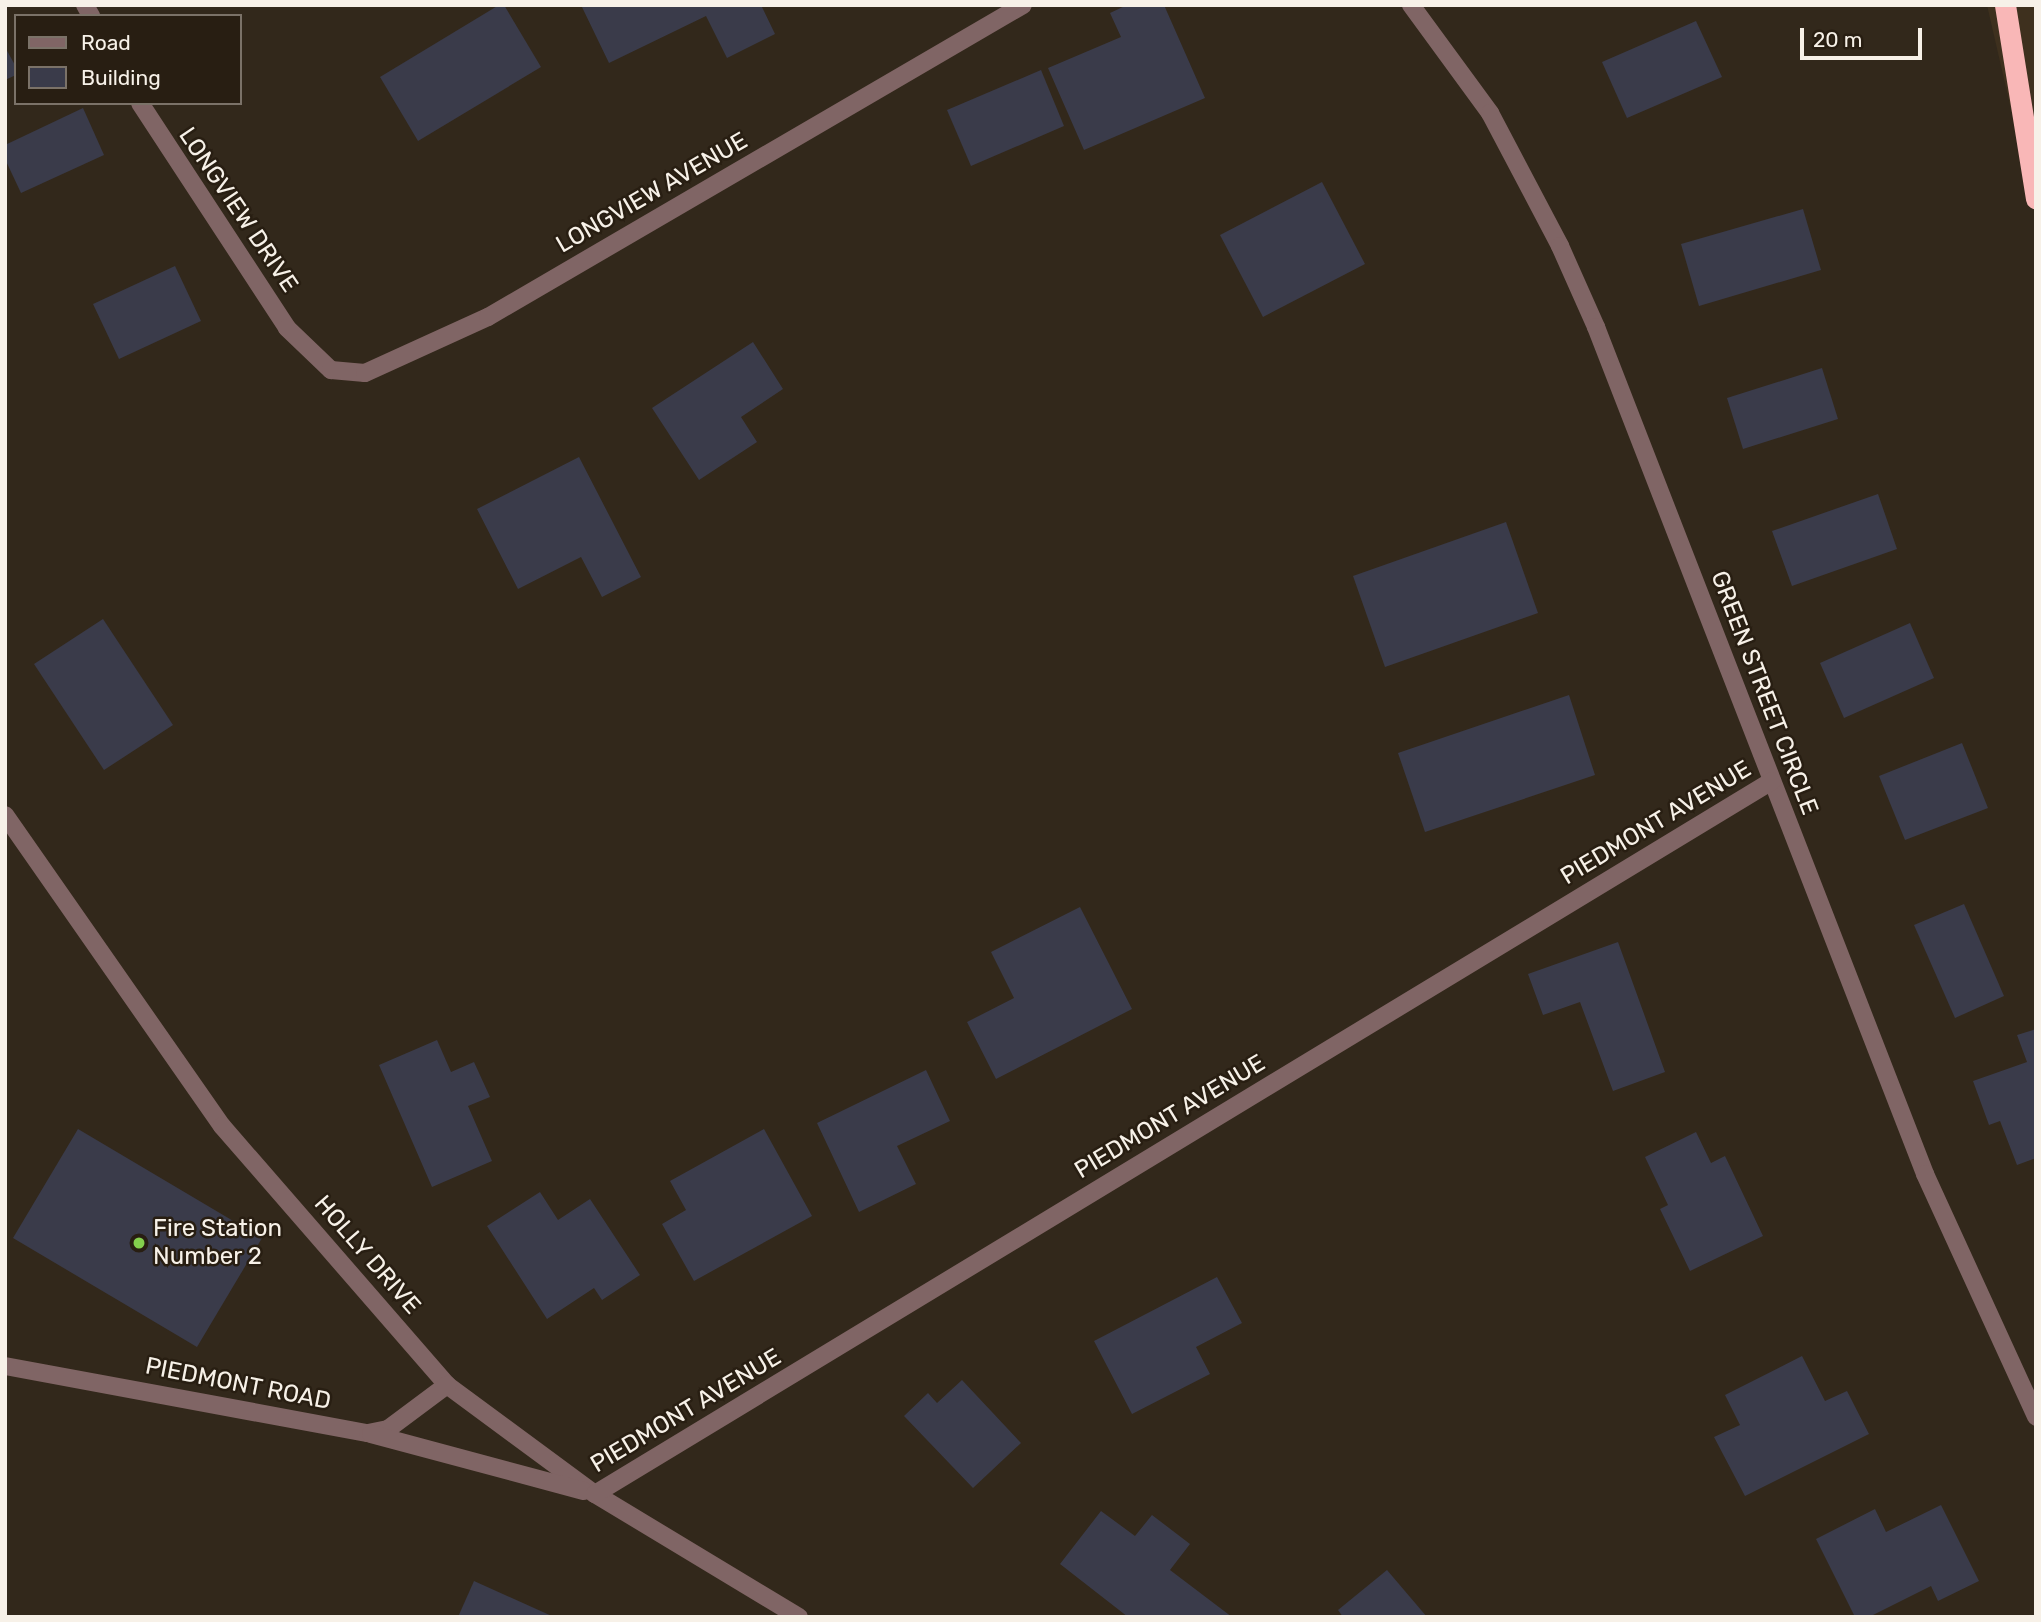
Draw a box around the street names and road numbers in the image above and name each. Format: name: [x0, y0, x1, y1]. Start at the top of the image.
street label: LONGVIEW DRIVE: [172, 122, 304, 298]
street label: LONGVIEW AVENUE: [551, 126, 753, 260]
street label: GREEN STREET CIRCLE: [1704, 567, 1824, 819]
street label: PIEDMONT AVENUE: [1555, 755, 1757, 891]
street label: PIEDMONT AVENUE: [1069, 1049, 1271, 1185]
street label: HOLLY DRIVE: [307, 1190, 427, 1320]
street label: PIEDMONT AVENUE: [585, 1343, 787, 1479]
street label: PIEDMONT ROAD: [142, 1352, 334, 1416]

